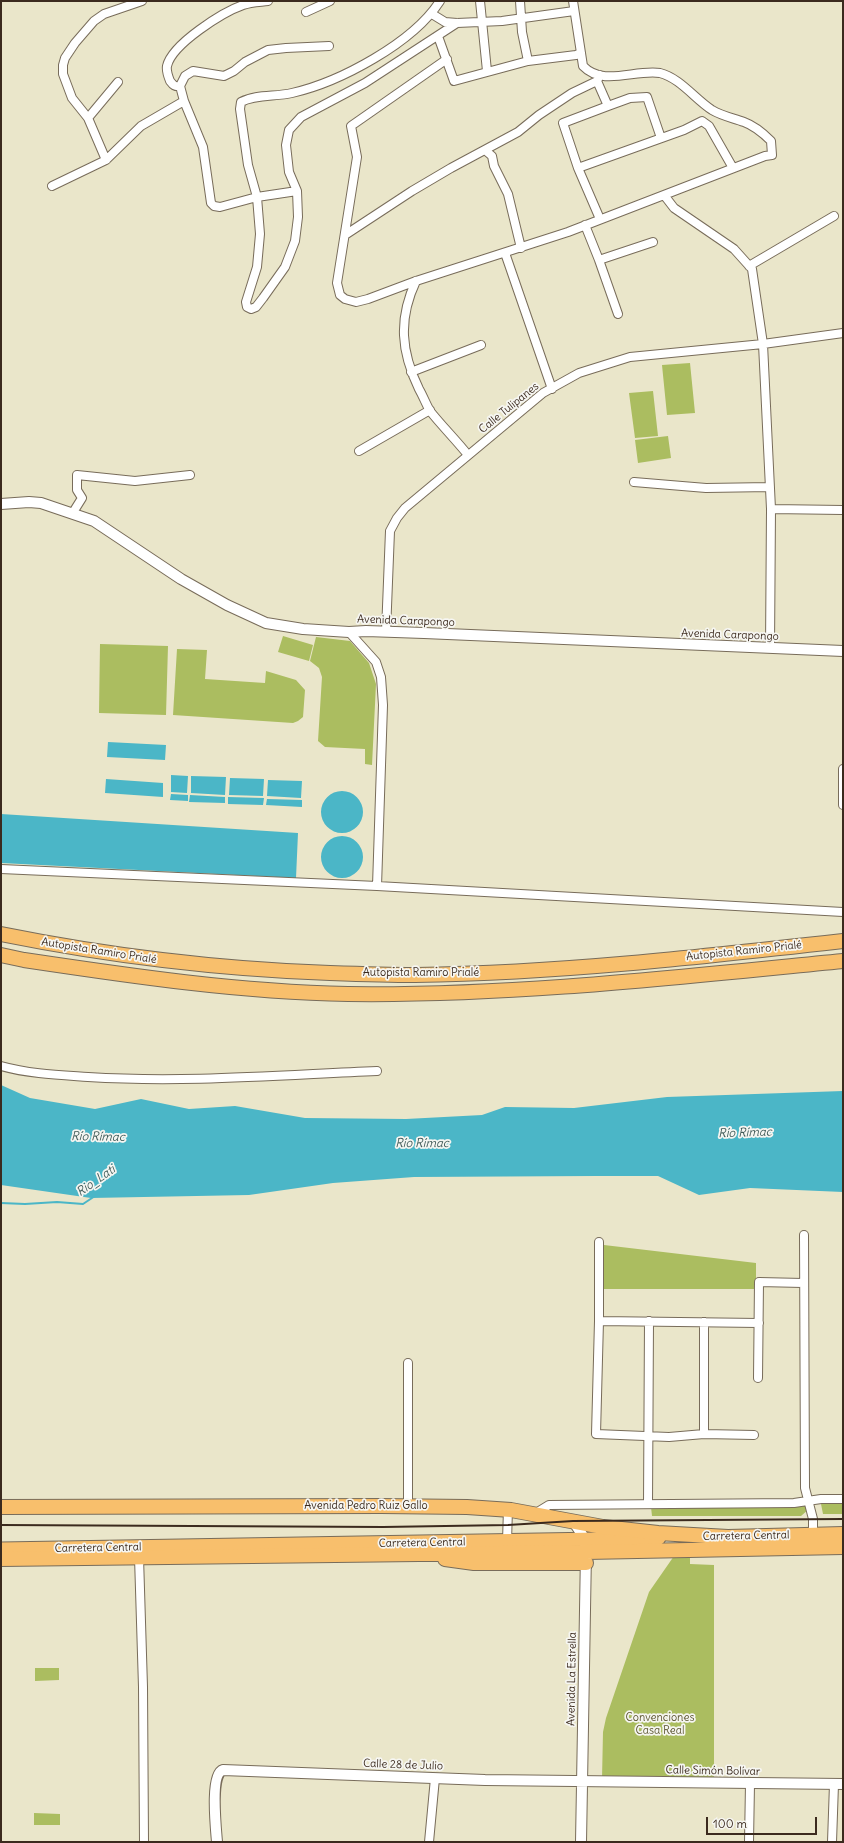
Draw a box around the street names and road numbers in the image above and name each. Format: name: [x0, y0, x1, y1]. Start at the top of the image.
street label: Calle Tulipanes: [476, 380, 542, 436]
street label: Avenida Carapongo: [357, 613, 455, 629]
street label: Avenida Carapongo: [681, 627, 779, 643]
street label: Autopista Ramiro Prialé: [40, 935, 158, 967]
street label: Autopista Ramiro Prialé: [685, 938, 803, 964]
street label: Autopista Ramiro Prialé: [363, 966, 479, 980]
street label: Avenida Pedro Ruiz Gallo: [304, 1499, 428, 1513]
street label: Carretera Central: [703, 1529, 789, 1543]
street label: Carretera Central: [379, 1536, 465, 1550]
street label: Carretera Central: [55, 1541, 141, 1555]
street label: Avenida La Estrella: [565, 1632, 579, 1726]
street label: Calle 28 de Julio: [363, 1757, 443, 1773]
street label: Calle Simón Bolívar: [666, 1764, 760, 1778]

